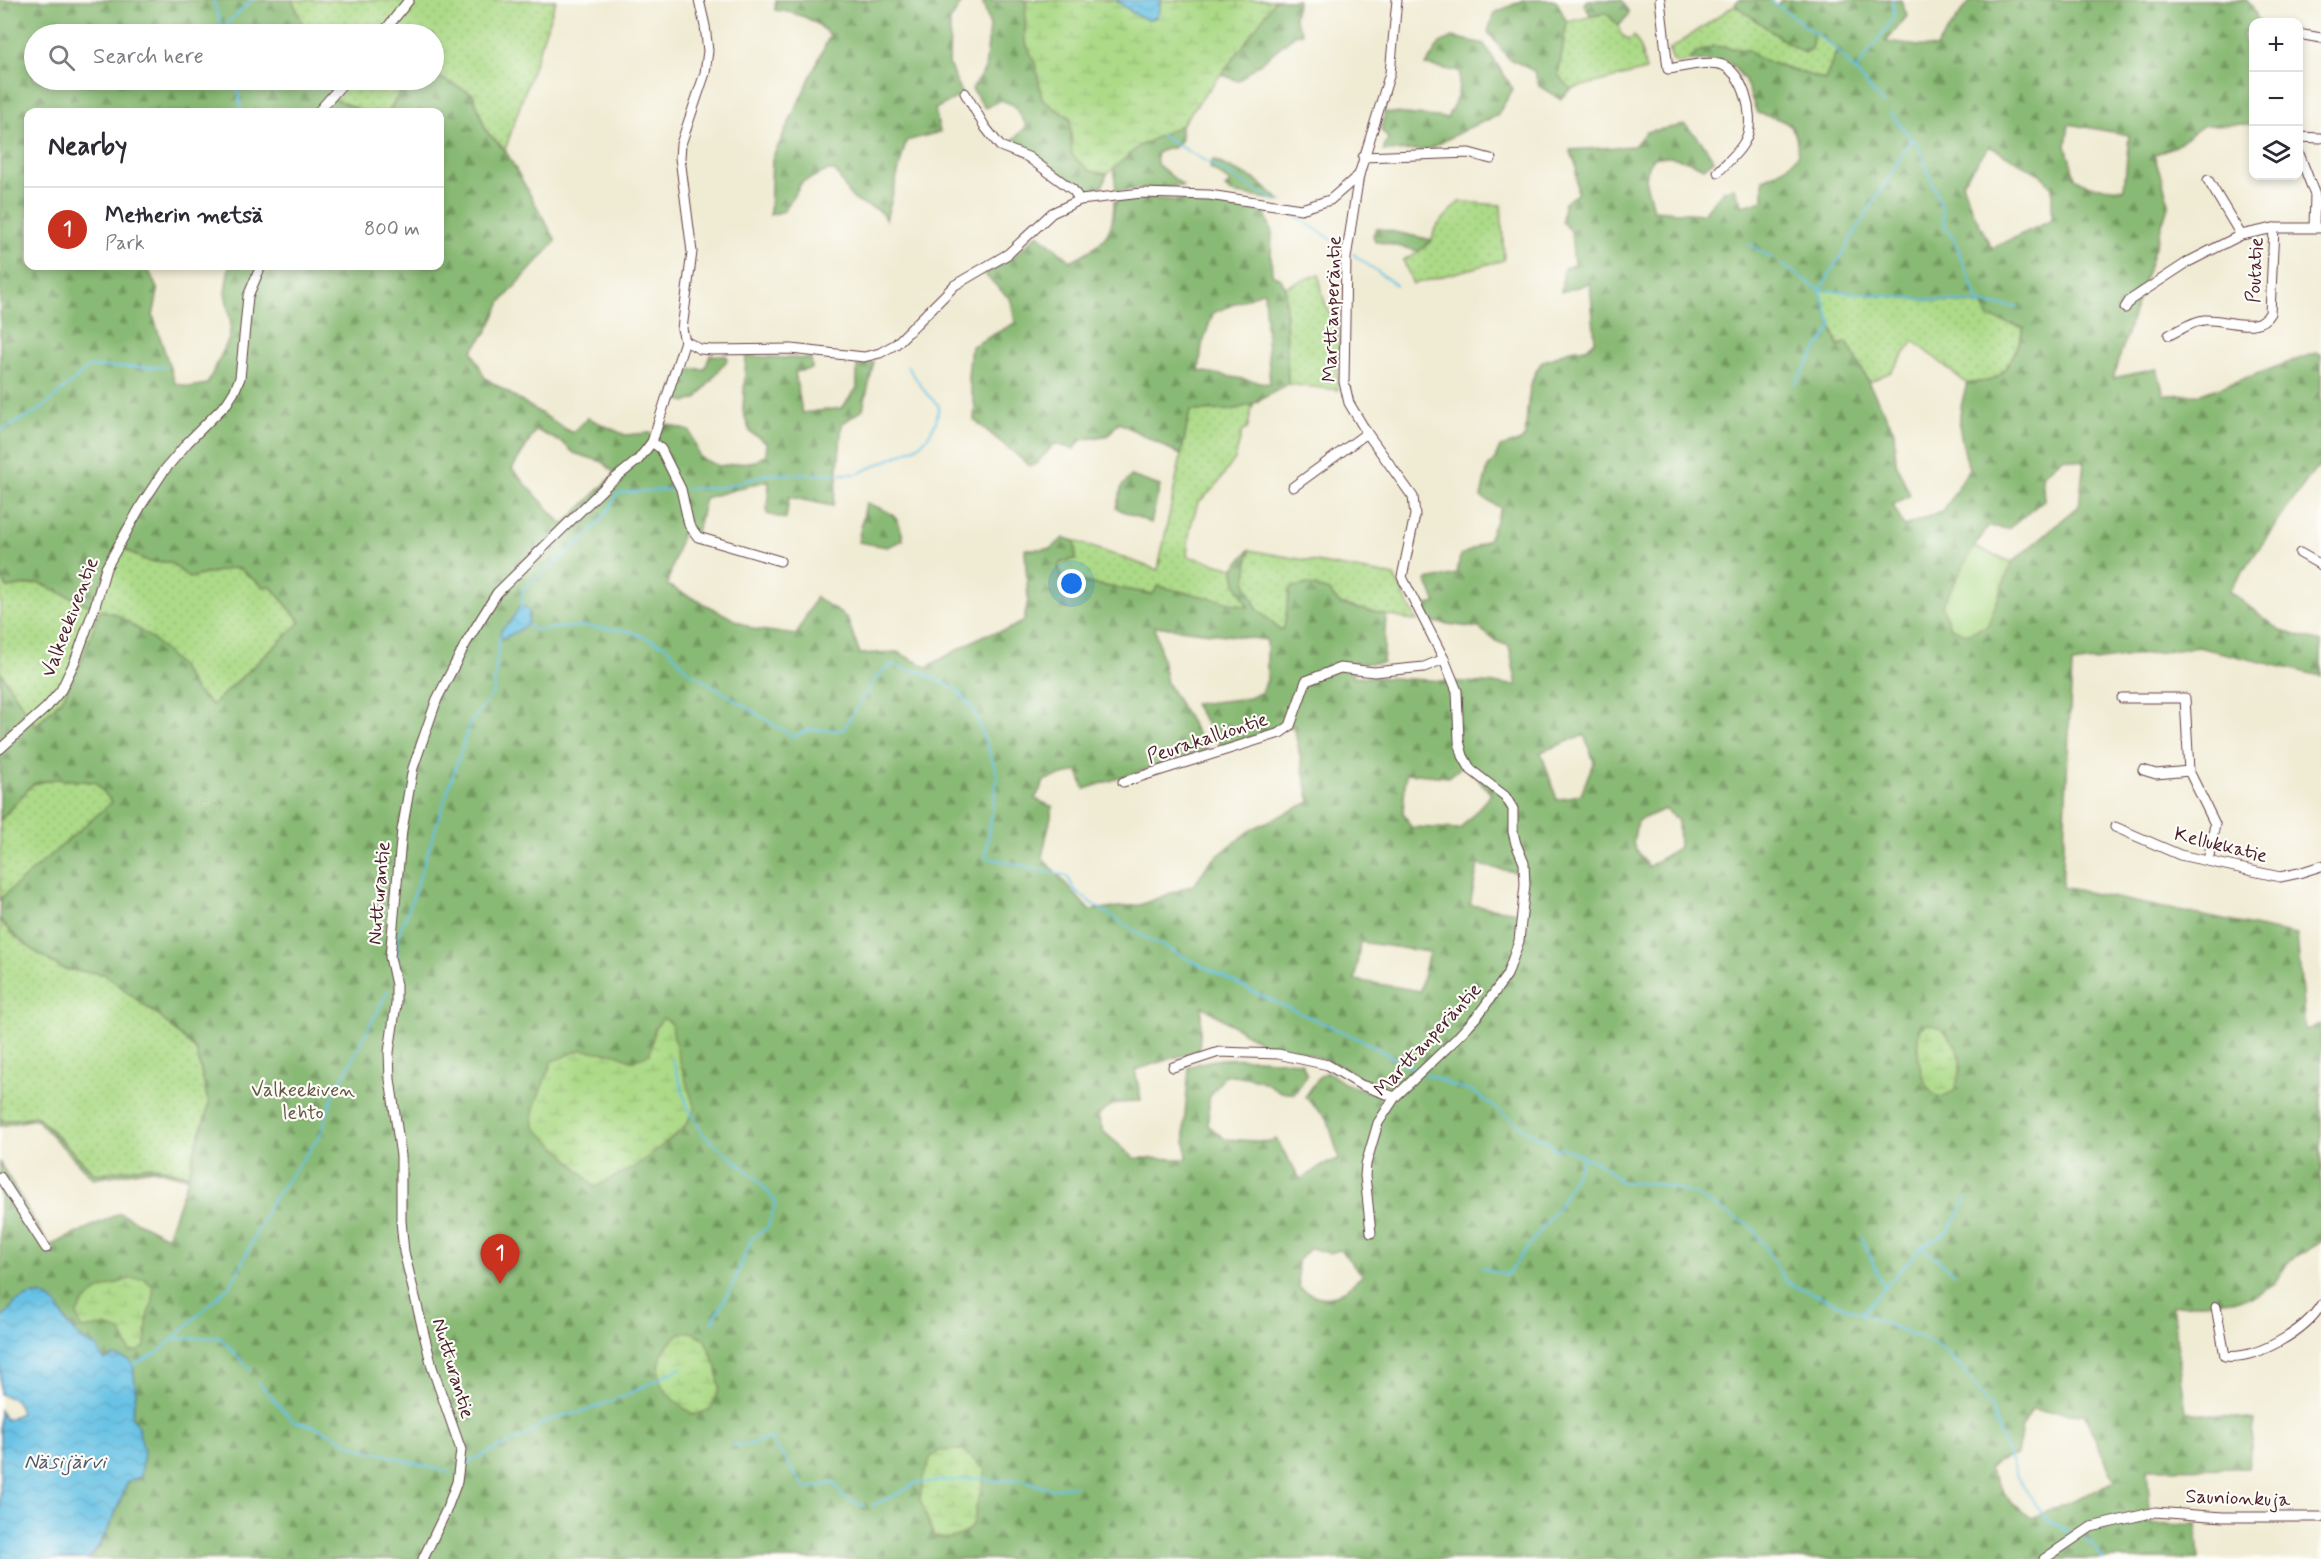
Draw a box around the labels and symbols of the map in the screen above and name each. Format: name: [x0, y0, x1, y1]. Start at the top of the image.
street label: Marttanperäntie: [1316, 235, 1349, 383]
street label: Poutatie: [2240, 236, 2271, 304]
street label: Valkeekiventie: [35, 553, 106, 681]
your location: [1057, 569, 1086, 598]
street label: Peurakalliontie: [1144, 706, 1271, 771]
street label: Kellukkatie: [2171, 821, 2270, 870]
street label: Nutturantie: [362, 840, 397, 946]
street label: Marttanperäntie: [1368, 977, 1488, 1103]
park label: Valkeekiven lehto: [251, 1077, 355, 1127]
pin: 1: [480, 1234, 520, 1284]
street label: Nutturantie: [425, 1315, 481, 1422]
water label: Näsijärvi: [24, 1448, 108, 1476]
street label: Saunionkuja: [2185, 1483, 2292, 1514]

